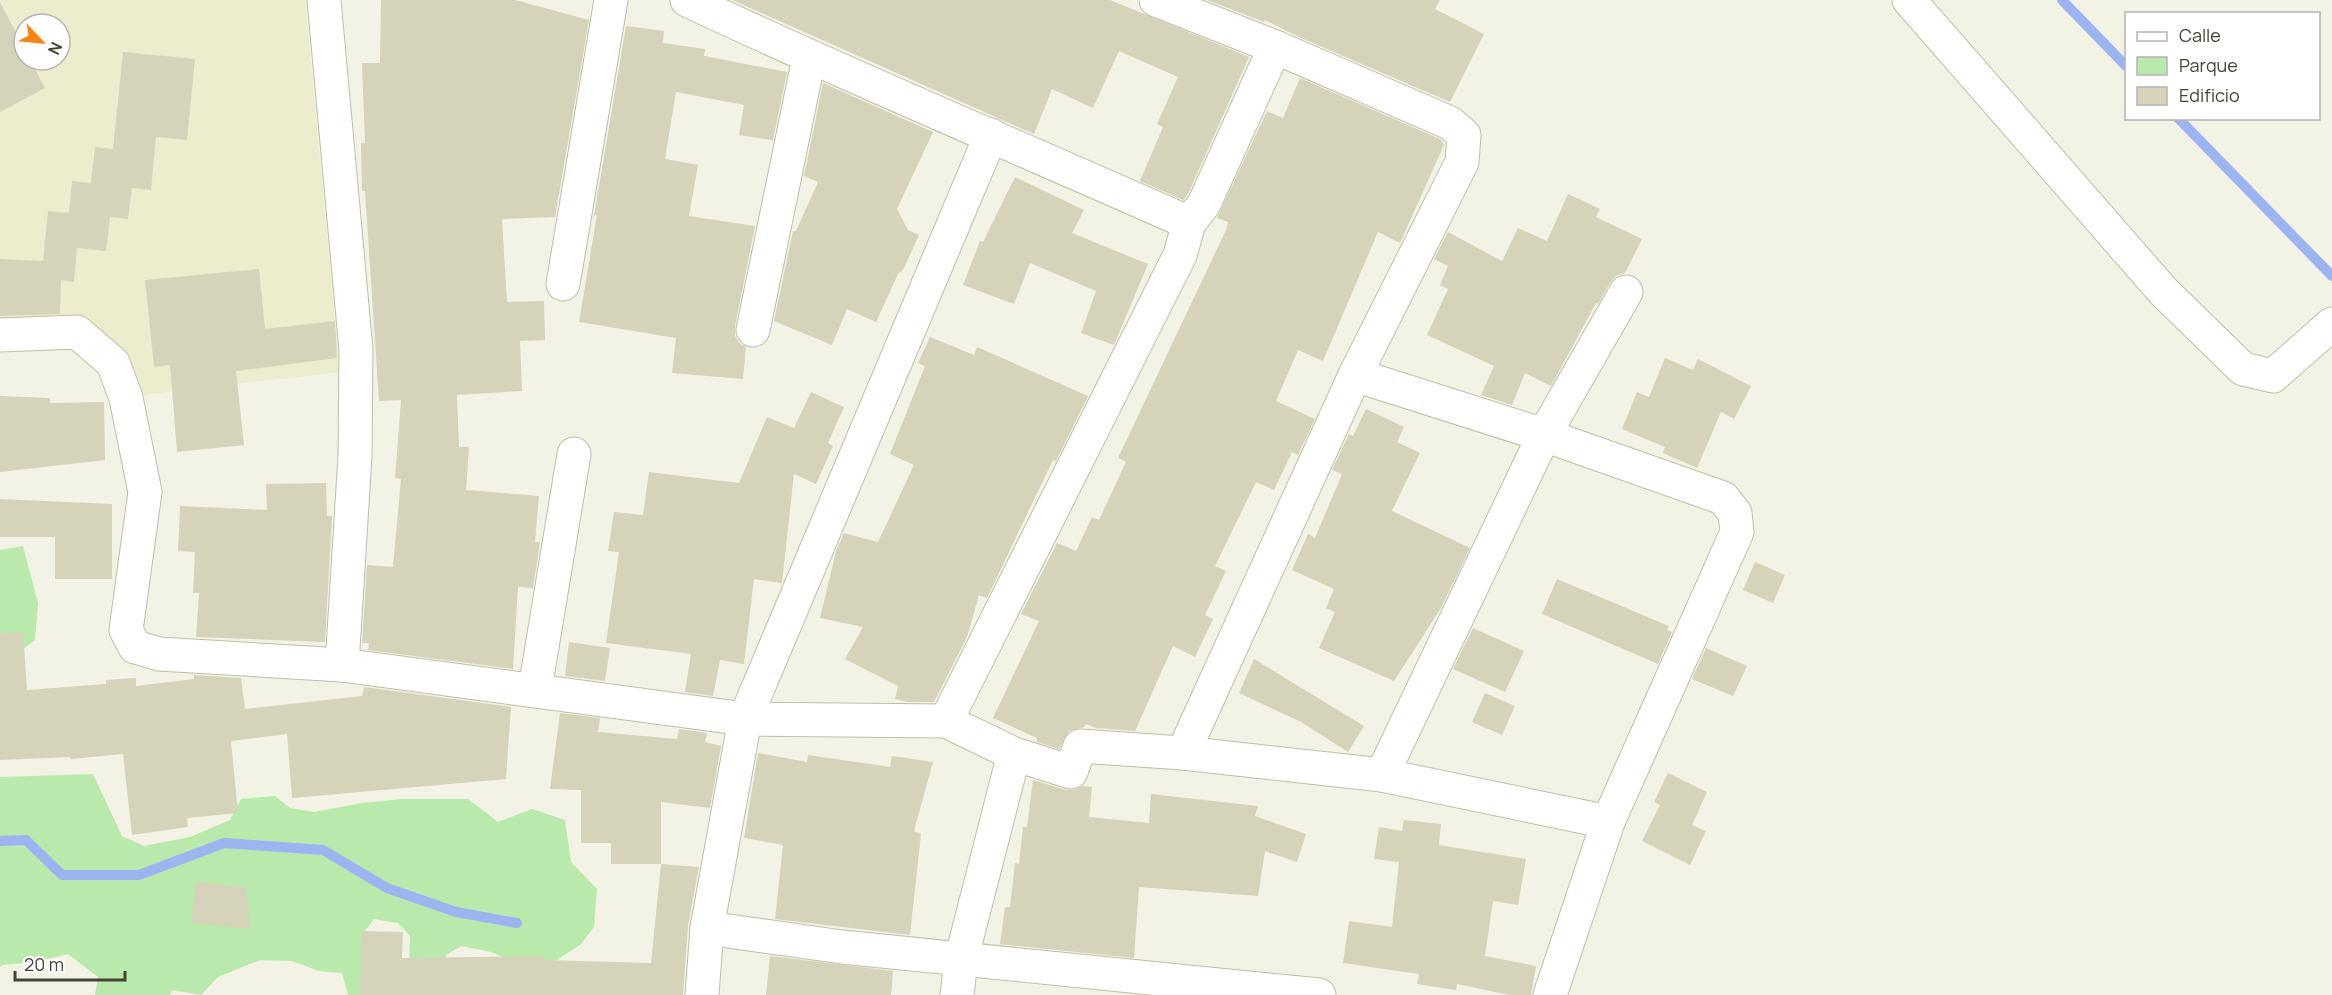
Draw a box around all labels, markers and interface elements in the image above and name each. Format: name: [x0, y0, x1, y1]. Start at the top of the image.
north arrow: [12, 12, 72, 72]
legend: [2125, 12, 2320, 120]
text: Calle: [2179, 23, 2221, 47]
text: N: [43, 39, 68, 59]
text: Parque: [2179, 53, 2238, 77]
text: Edificio: [2179, 83, 2240, 107]
scale bar: [15, 944, 124, 982]
text: 20 m: [24, 952, 64, 976]

